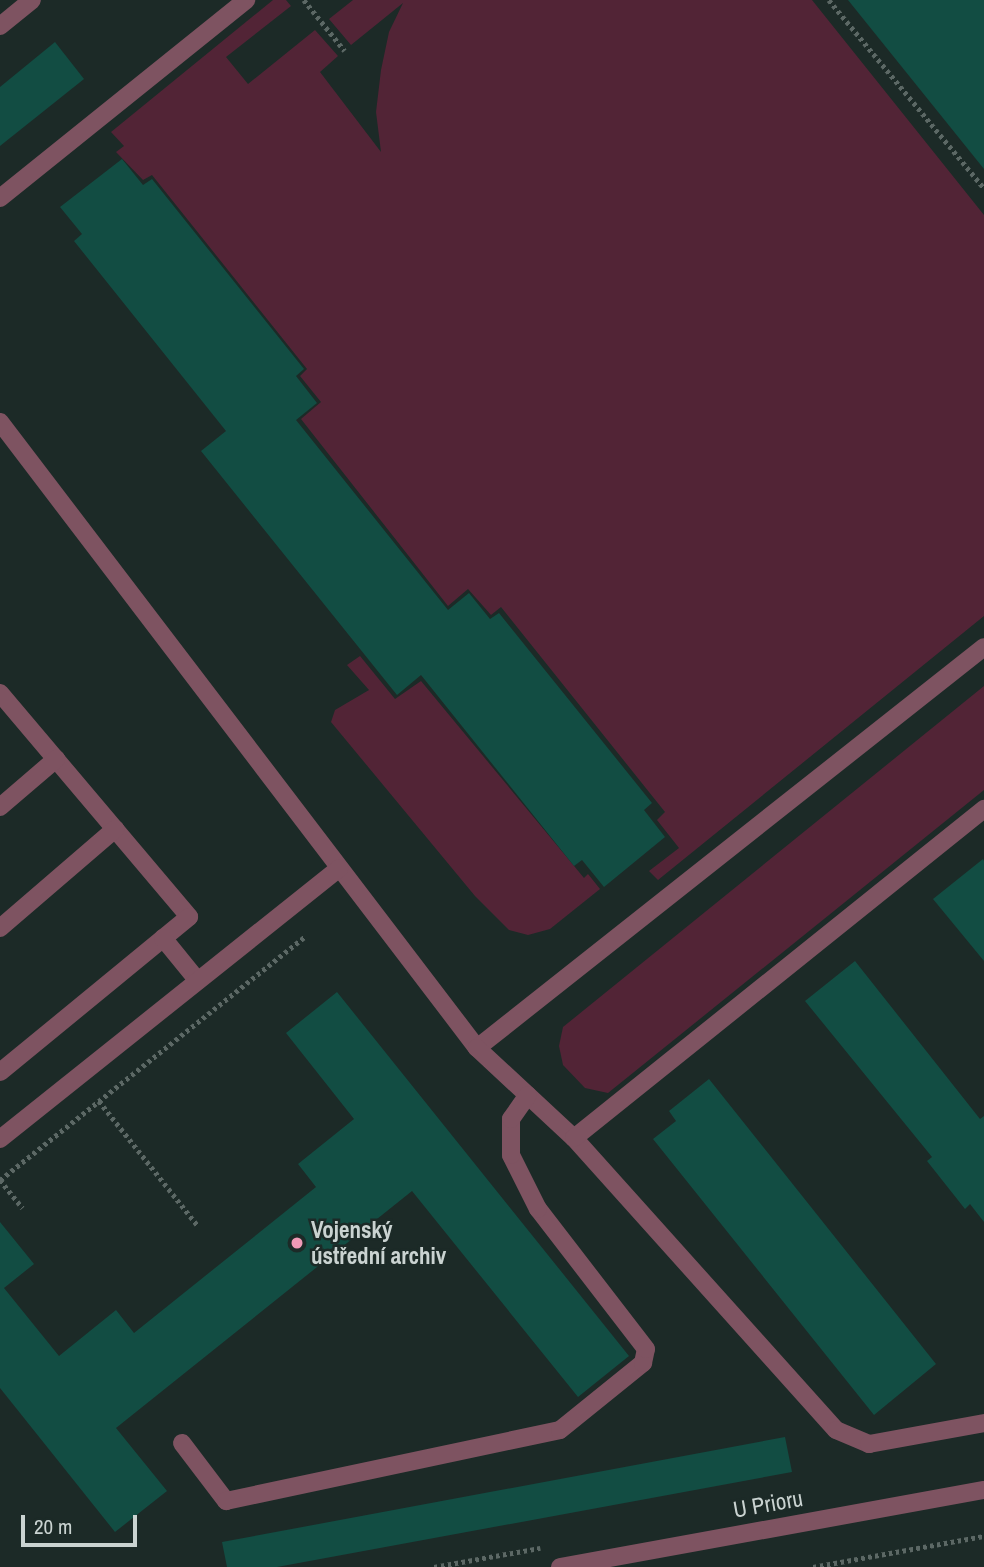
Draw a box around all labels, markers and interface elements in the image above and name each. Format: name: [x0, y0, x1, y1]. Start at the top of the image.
place label: Vojenský ústřední archiv: [311, 1216, 446, 1270]
marker: Vojenský ústřední archiv: [289, 1235, 305, 1251]
street label: U Prioru: [731, 1484, 805, 1524]
scale bar: [24, 1500, 140, 1544]
text: 20 m: [34, 1512, 72, 1541]

